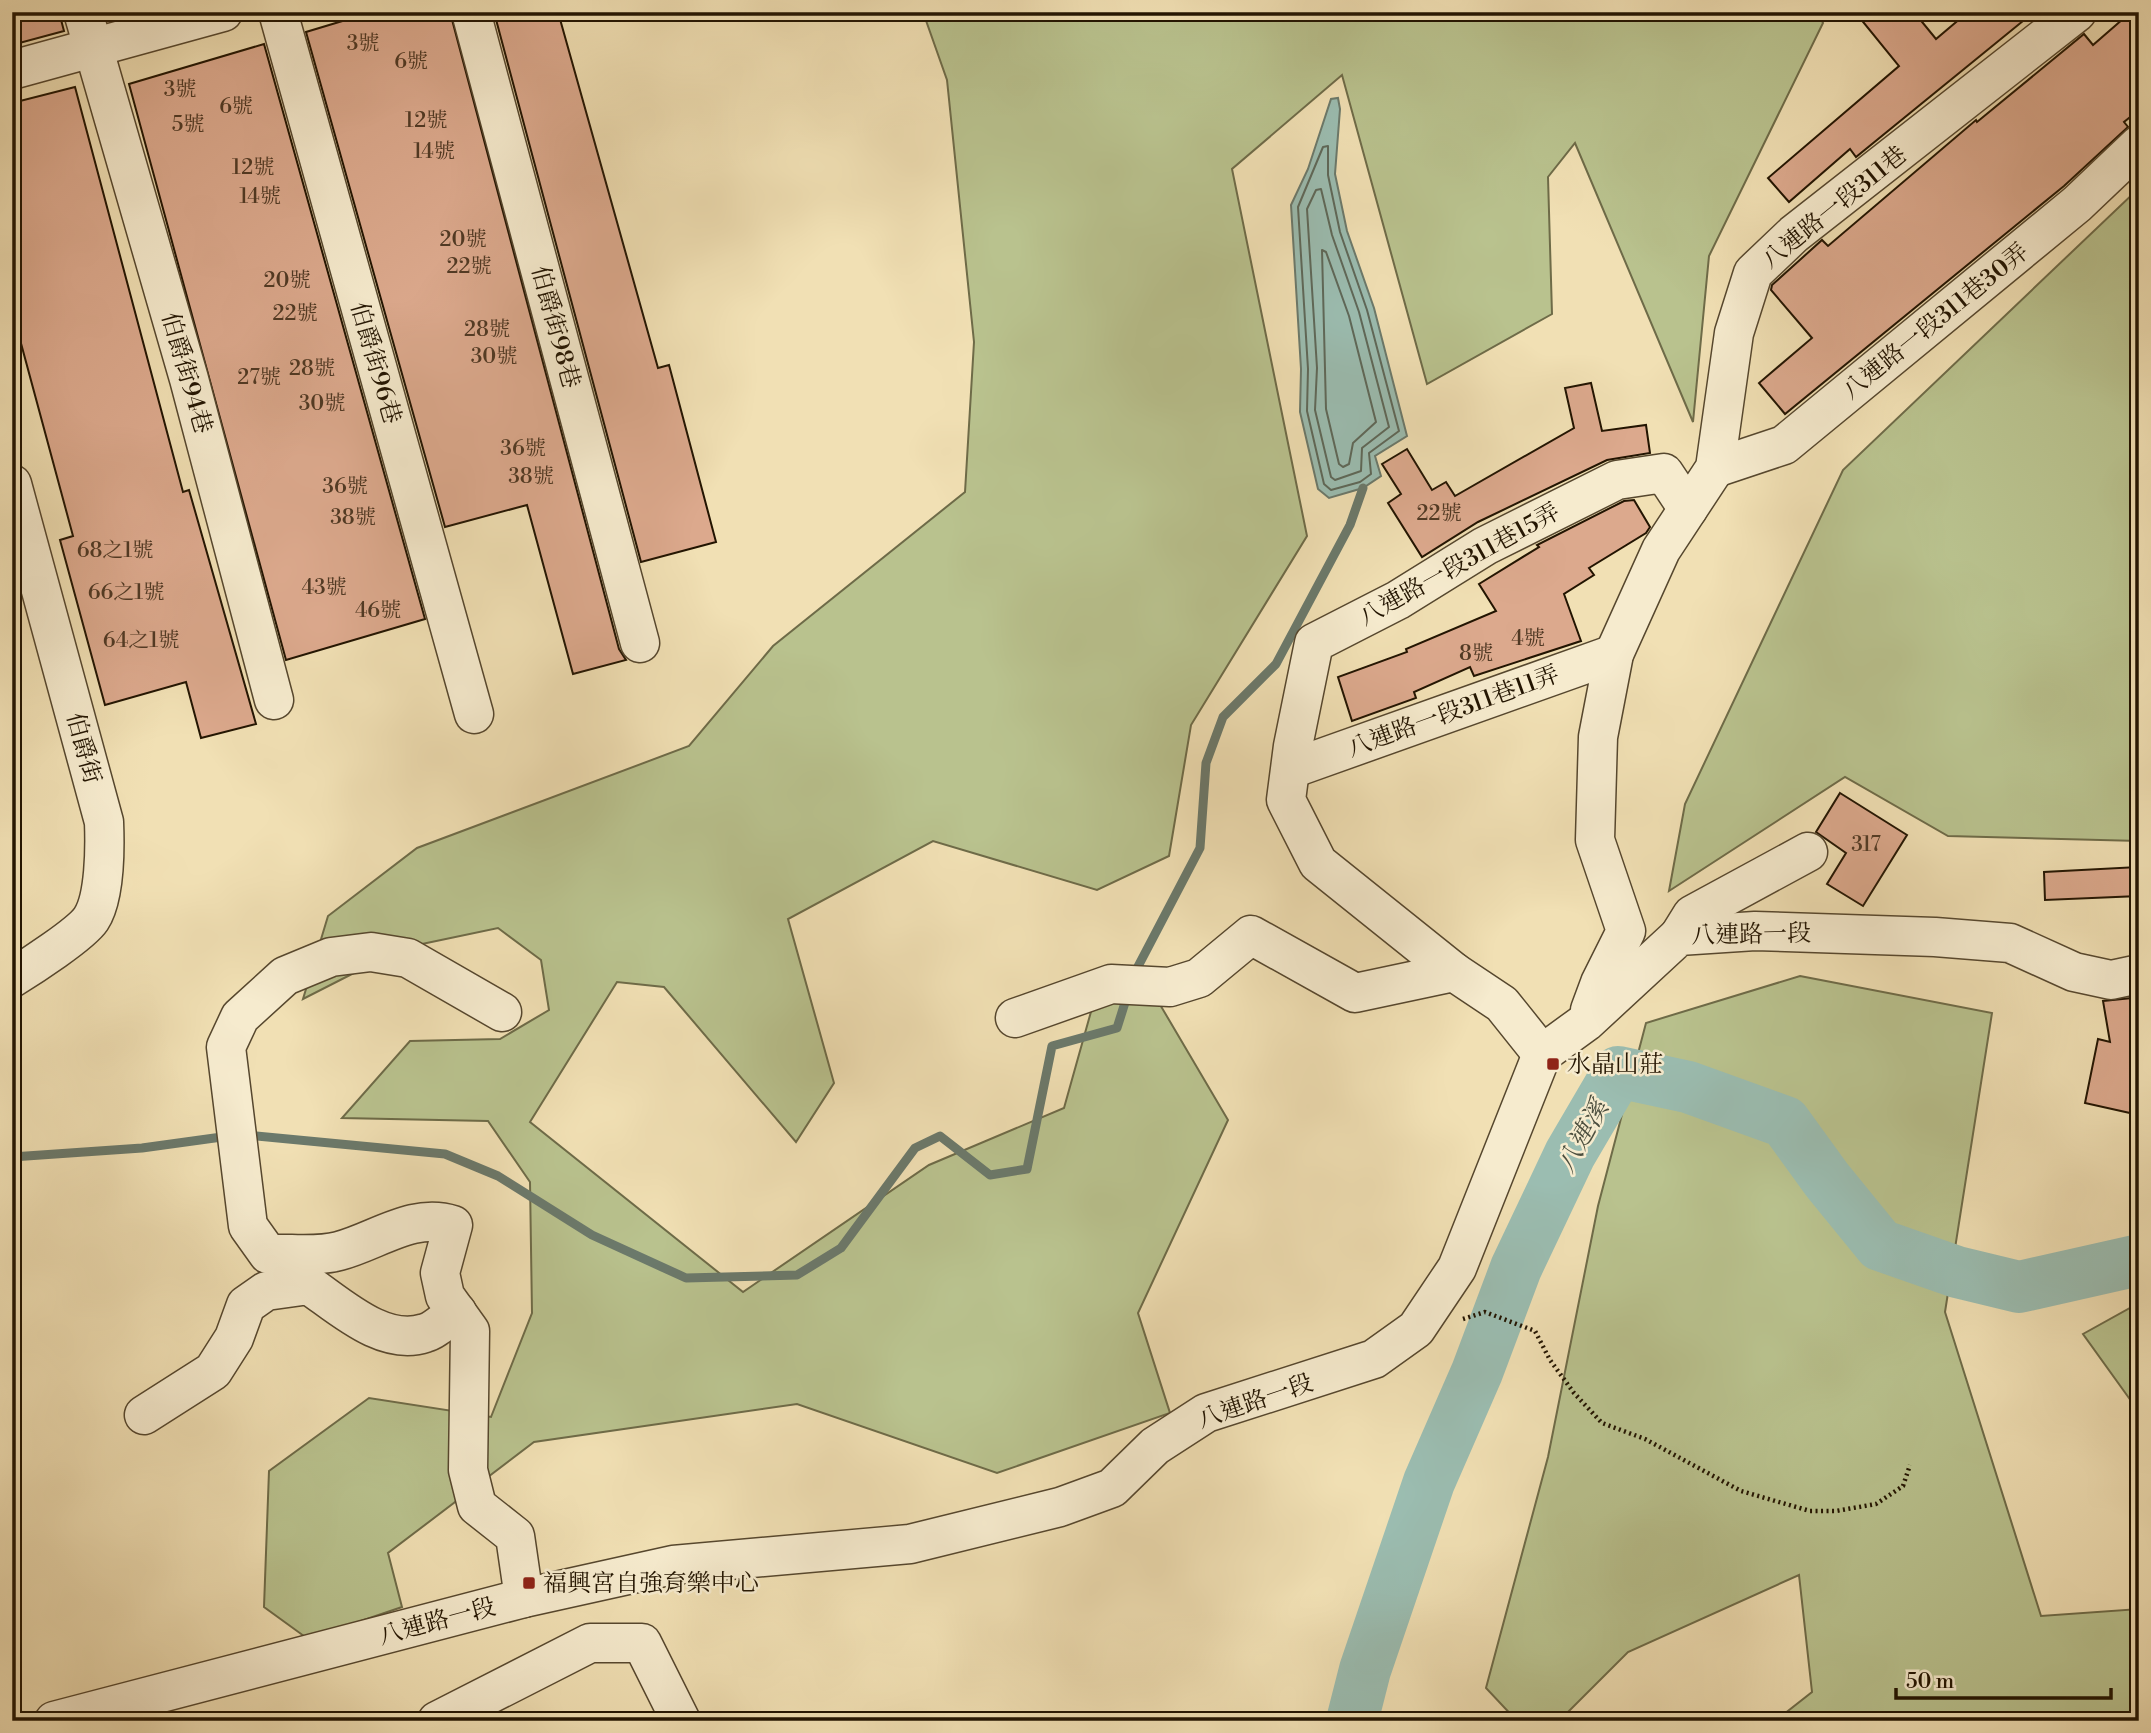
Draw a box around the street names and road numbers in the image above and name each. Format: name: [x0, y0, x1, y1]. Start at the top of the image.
street label: 八連路一段311巷: [1756, 140, 1913, 275]
street label: 八連路一段311巷30弄: [1836, 237, 2035, 406]
street label: 伯爵街98巷: [524, 263, 586, 392]
street label: 伯爵街96巷: [343, 299, 407, 428]
street label: 伯爵街94巷: [154, 309, 218, 437]
street label: 八連路一段311巷15弄: [1354, 497, 1565, 633]
street label: 八連路一段311巷11弄: [1343, 660, 1564, 764]
street label: 伯爵街: [59, 710, 107, 787]
street label: 八連路一段: [1691, 919, 1811, 951]
street label: 八連路一段: [1194, 1368, 1317, 1436]
street label: 八連路一段: [375, 1592, 499, 1652]

